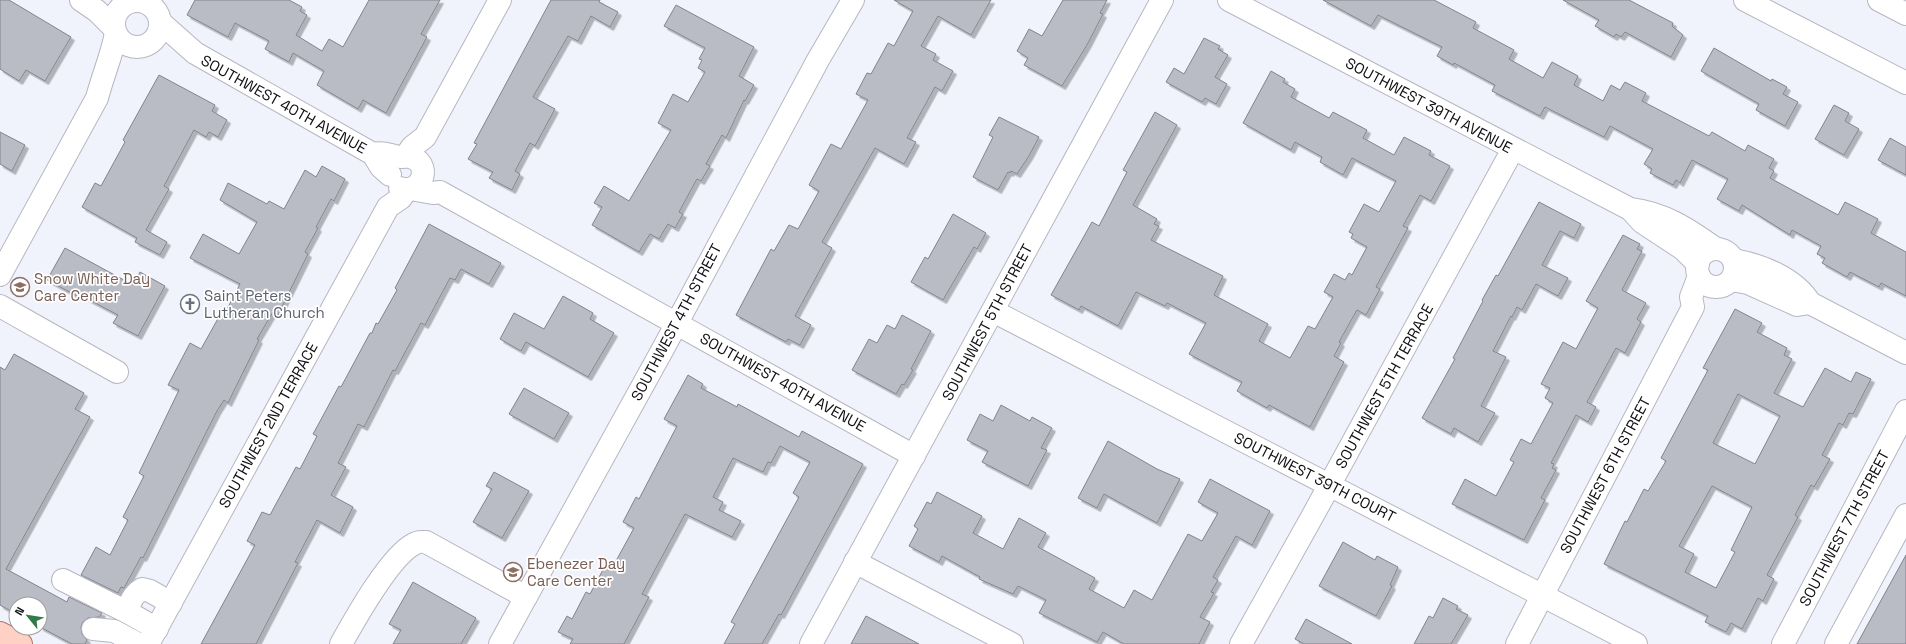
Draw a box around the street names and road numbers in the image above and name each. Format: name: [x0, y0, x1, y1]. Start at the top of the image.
street label: SOUTHWEST 40TH AVENUE: [198, 50, 370, 158]
street label: SOUTHWEST 39TH AVENUE: [1342, 53, 1516, 157]
street label: SOUTHWEST 4TH STREET: [627, 240, 726, 404]
street label: SOUTHWEST 5TH STREET: [938, 240, 1036, 404]
street label: SOUTHWEST 5TH TERRACE: [1331, 300, 1437, 472]
street label: SOUTHWEST 40TH AVENUE: [697, 328, 869, 436]
street label: SOUTHWEST 2ND TERRACE: [214, 339, 322, 511]
street label: SOUTHWEST 6TH STREET: [1556, 393, 1655, 557]
street label: SOUTHWEST 39TH COURT: [1231, 428, 1399, 526]
street label: SOUTHWEST 7TH STREET: [1795, 446, 1893, 609]

